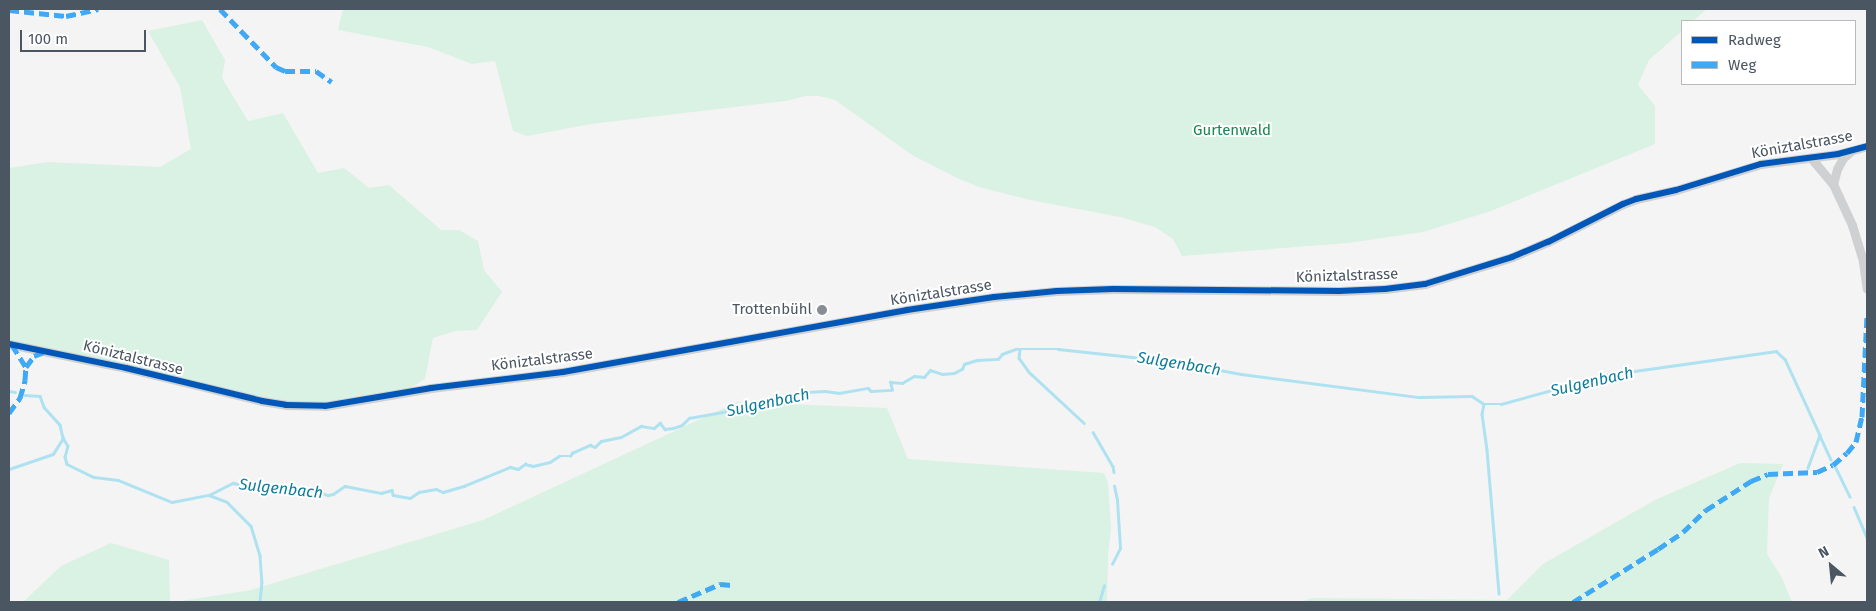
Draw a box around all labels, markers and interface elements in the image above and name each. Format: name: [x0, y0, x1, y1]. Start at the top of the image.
scale bar: [22, 20, 149, 52]
legend: [1681, 20, 1856, 85]
text: 100 m: [28, 30, 68, 48]
text: Radweg: [1728, 31, 1781, 49]
text: Weg: [1728, 56, 1756, 74]
park label: Gurtenwald: [1193, 122, 1271, 140]
street label: Köniztalstrasse: [1750, 127, 1854, 163]
street label: Köniztalstrasse: [1296, 265, 1398, 287]
street label: Köniztalstrasse: [889, 276, 993, 310]
place label: Trottenbühl: [732, 301, 812, 319]
marker: Trottenbühl: [816, 304, 828, 316]
street label: Köniztalstrasse: [81, 337, 185, 379]
street label: Köniztalstrasse: [490, 345, 594, 375]
water label: Sulgenbach: [1136, 348, 1222, 380]
water label: Sulgenbach: [1549, 363, 1635, 401]
water label: Sulgenbach: [725, 385, 811, 421]
water label: Sulgenbach: [238, 475, 324, 503]
north arrow: [1806, 541, 1856, 591]
text: N: [1816, 543, 1832, 562]

